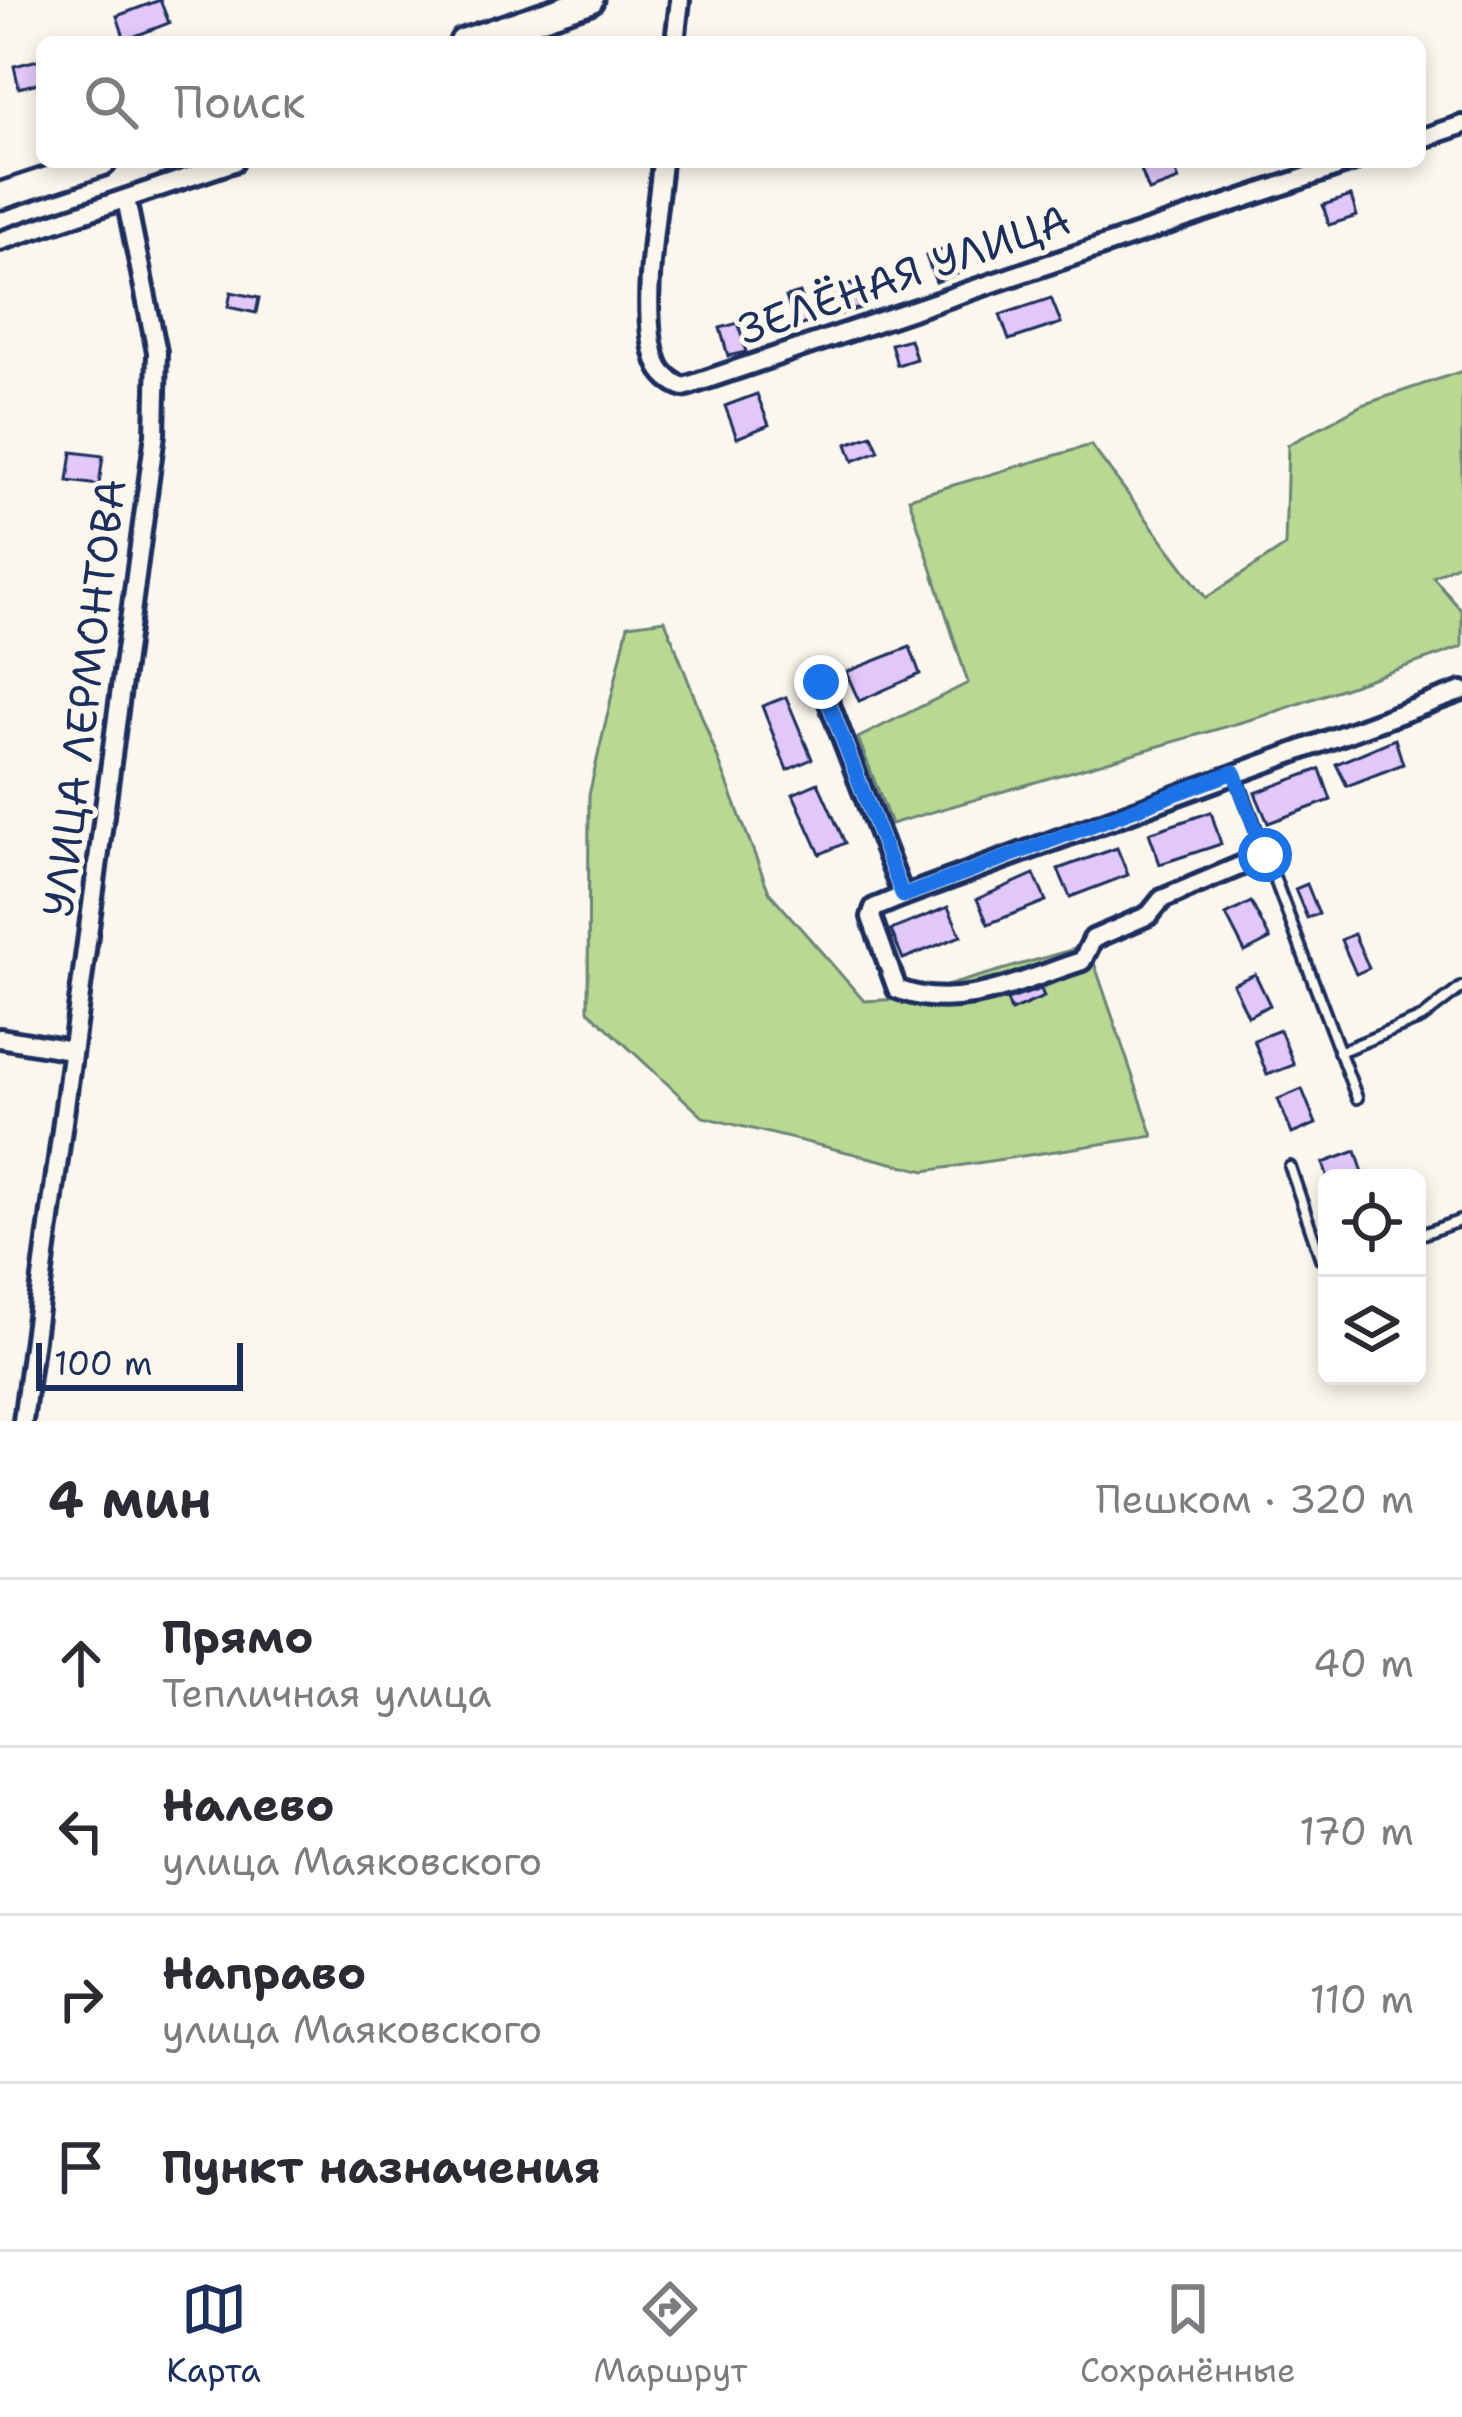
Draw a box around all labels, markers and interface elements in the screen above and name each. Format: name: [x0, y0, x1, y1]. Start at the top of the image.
search box: [36, 36, 1426, 168]
icon: search: [78, 69, 144, 135]
text: Поиск: [174, 72, 305, 132]
street label: ЗЕЛЁНАЯ УЛИЦА: [731, 191, 1077, 357]
street label: УЛИЦА ЛЕРМОНТОВА: [29, 476, 139, 920]
route end: [794, 655, 848, 709]
route start: [1238, 828, 1292, 882]
map controls: [1318, 1169, 1426, 1385]
button: locate: [1318, 1169, 1426, 1277]
button: layers: [1318, 1277, 1426, 1385]
scale bar: [36, 1337, 243, 1390]
text: 100 m: [54, 1341, 153, 1386]
text: 4 мин: [48, 1465, 212, 1533]
text: Пешком · 320 m: [1096, 1473, 1414, 1525]
text: Прямо: [162, 1607, 313, 1667]
icon: ahead: [48, 1630, 114, 1696]
text: 40 m: [1313, 1637, 1414, 1689]
text: Тепличная улица: [162, 1667, 492, 1719]
text: Налево: [162, 1775, 335, 1835]
icon: left: [48, 1798, 114, 1864]
text: 170 m: [1299, 1805, 1414, 1857]
text: улица Маяковского: [162, 1835, 542, 1887]
text: Направо: [162, 1943, 366, 2003]
icon: right: [48, 1966, 114, 2032]
text: 110 m: [1310, 1973, 1414, 2025]
text: улица Маяковского: [162, 2003, 542, 2055]
icon: arrive: [48, 2134, 114, 2200]
text: Пункт назначения: [162, 2137, 601, 2197]
tab: Карта: [166, 2276, 261, 2393]
tab: Маршрут: [593, 2276, 747, 2393]
tab: Сохранённые: [1080, 2276, 1296, 2393]

